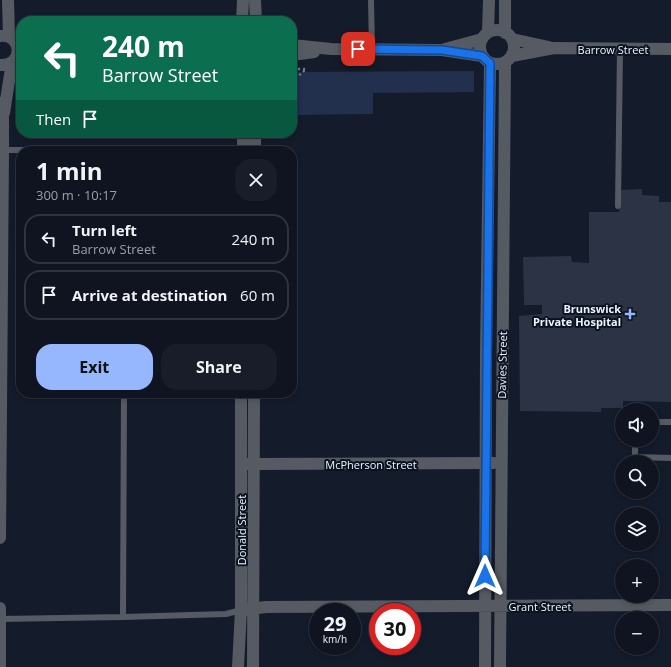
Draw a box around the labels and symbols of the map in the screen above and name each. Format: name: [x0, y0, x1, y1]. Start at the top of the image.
pin: [341, 32, 375, 66]
street label: Barrow Street: [578, 42, 649, 57]
place label: Brunswick Private Hospital: [533, 301, 621, 329]
marker: Brunswick Private Hospital: [624, 308, 636, 320]
street label: Davies Street: [494, 331, 510, 399]
street label: McPherson Street: [325, 457, 417, 472]
street label: Donald Street: [234, 495, 249, 565]
position arrow: [464, 555, 506, 597]
street label: Grant Street: [509, 599, 572, 614]
speed limit sign: 30: [369, 603, 421, 655]

